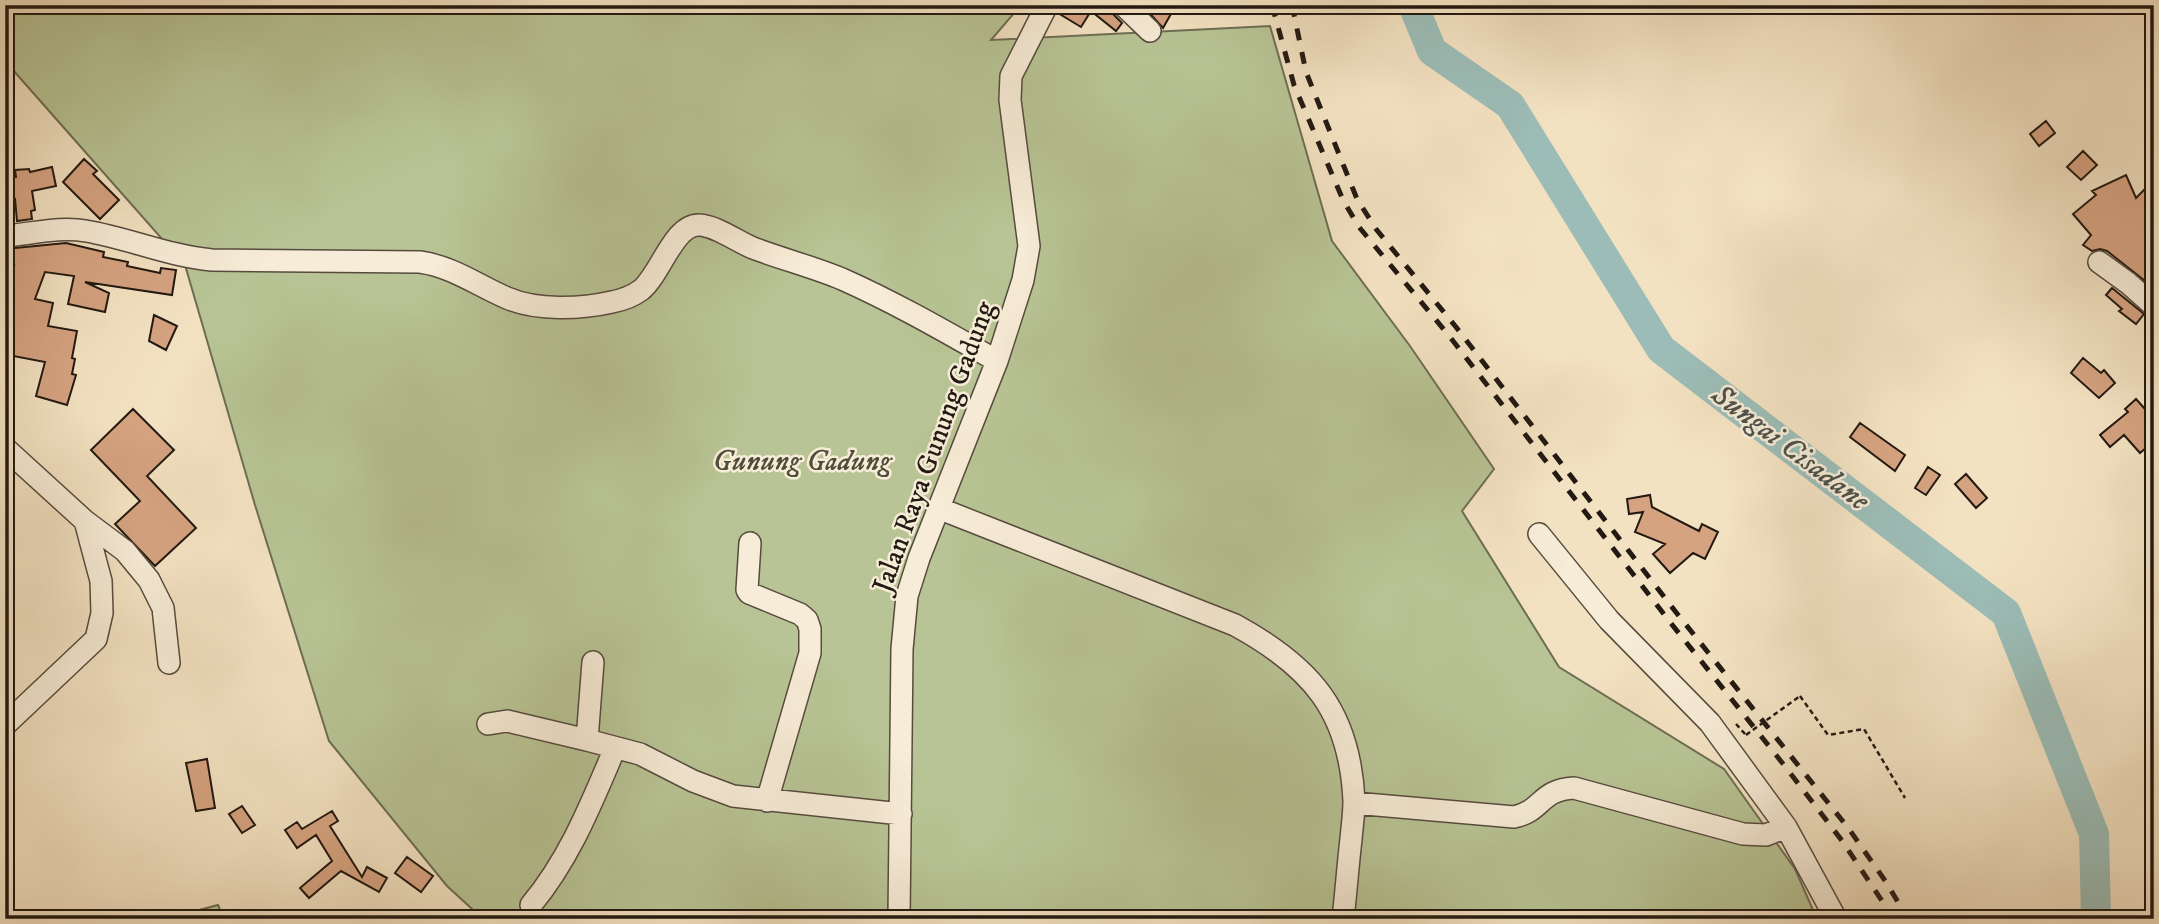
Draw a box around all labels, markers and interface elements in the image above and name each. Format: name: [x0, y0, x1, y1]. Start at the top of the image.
street label: Jalan Raya Gunung Gadung: [864, 296, 1003, 600]
water label: Sungai Cisadane: [1703, 376, 1877, 520]
park label: Gunung Gadung: [713, 444, 894, 479]

